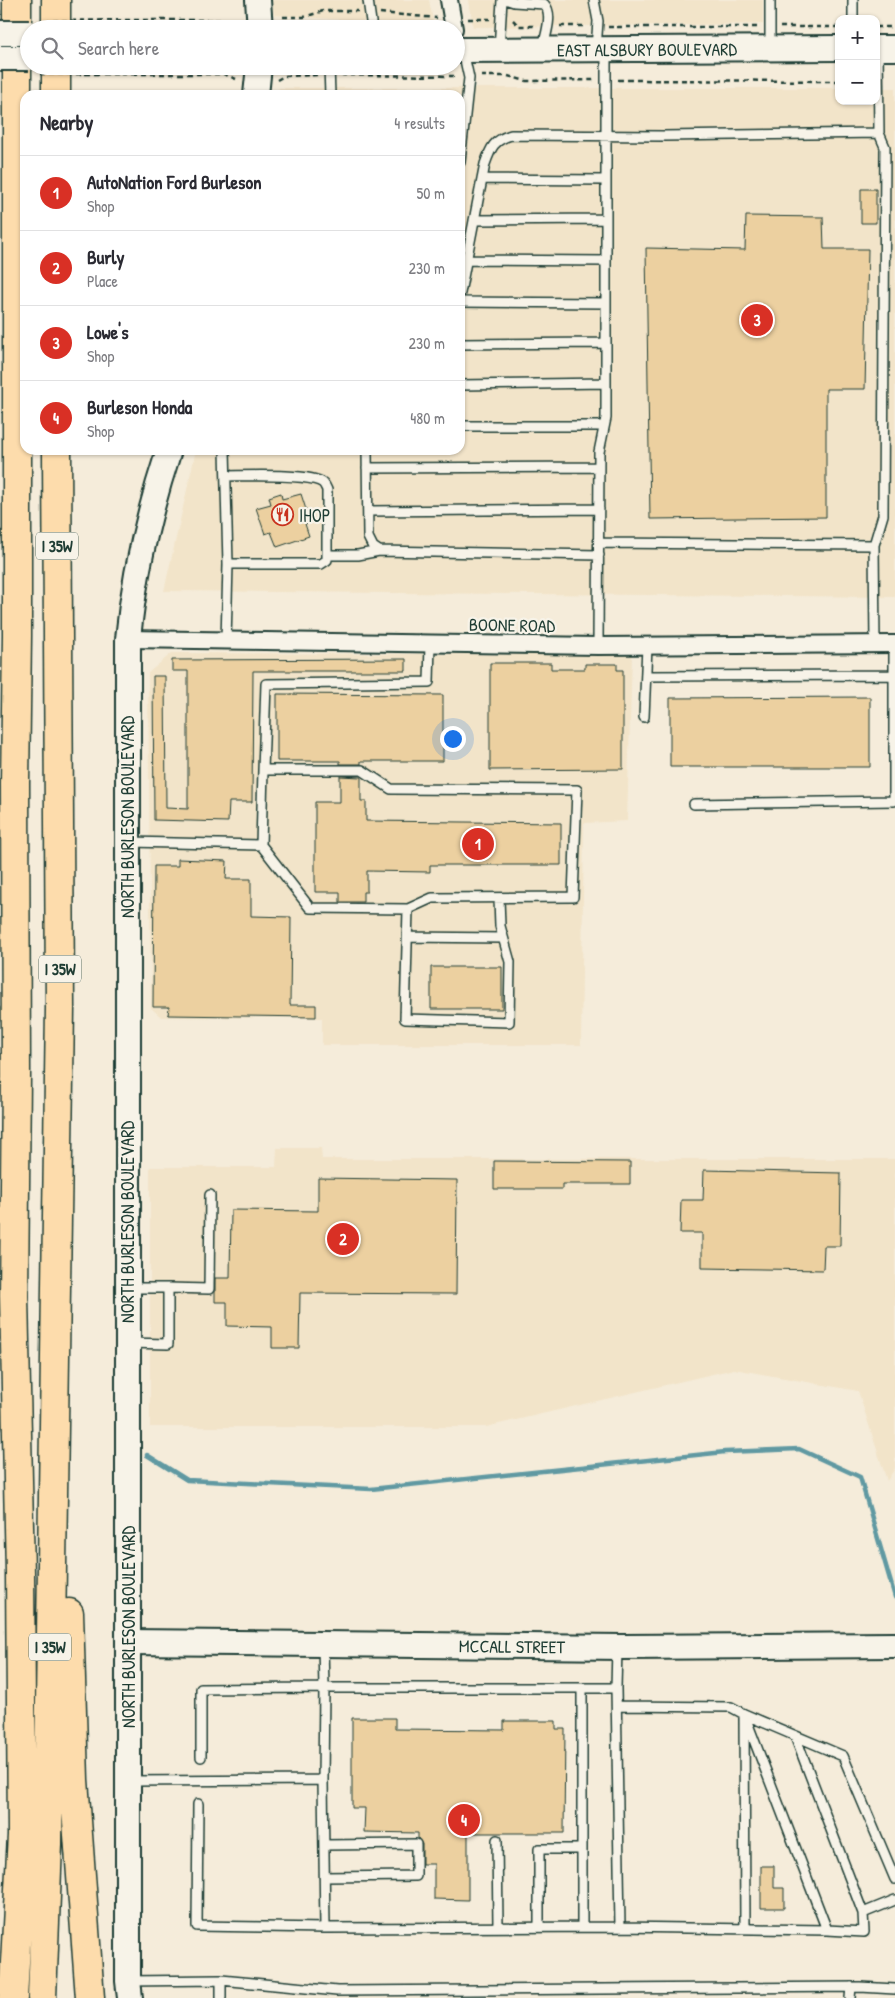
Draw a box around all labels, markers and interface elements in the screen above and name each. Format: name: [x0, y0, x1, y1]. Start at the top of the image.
map controls: [835, 15, 880, 105]
button: +: [835, 15, 880, 60]
search box: [20, 20, 465, 75]
icon: search: [38, 34, 66, 62]
text: Search here: [78, 35, 159, 61]
street label: EAST ALSBURY BOULEVARD: [557, 36, 738, 62]
button: −: [835, 60, 880, 105]
text: Nearby: [40, 108, 93, 137]
text: 4 results: [394, 112, 445, 134]
text: AutoNation Ford Burleson: [87, 169, 262, 195]
text: 1: [53, 182, 59, 204]
text: 50 m: [417, 182, 445, 204]
text: Shop: [87, 195, 114, 217]
text: Burly: [87, 244, 125, 270]
text: 2: [52, 257, 60, 279]
text: 230 m: [409, 257, 445, 279]
text: Place: [87, 270, 118, 292]
pin: 3: [741, 301, 773, 339]
text: Lowe's: [87, 319, 129, 345]
text: 3: [52, 332, 60, 354]
text: 230 m: [409, 332, 445, 354]
text: Shop: [87, 345, 114, 367]
text: Burleson Honda: [87, 394, 192, 420]
text: 4: [53, 407, 59, 429]
text: 480 m: [410, 407, 445, 429]
text: Shop: [87, 420, 114, 442]
restaurant icon: IHOP: [271, 503, 295, 527]
place label: IHOP: [299, 503, 330, 528]
road number: I 35W: [36, 532, 78, 560]
street label: BOONE ROAD: [469, 612, 556, 638]
street label: NORTH BURLESON BOULEVARD: [115, 716, 140, 918]
your location: [440, 726, 466, 752]
pin: 1: [462, 825, 494, 863]
road number: I 35W: [39, 956, 81, 982]
street label: NORTH BURLESON BOULEVARD: [115, 1121, 140, 1323]
pin: 2: [327, 1220, 359, 1258]
street label: NORTH BURLESON BOULEVARD: [116, 1526, 141, 1728]
street label: MCCALL STREET: [459, 1633, 566, 1659]
road number: I 35W: [29, 1634, 71, 1660]
pin: 4: [448, 1801, 480, 1839]

